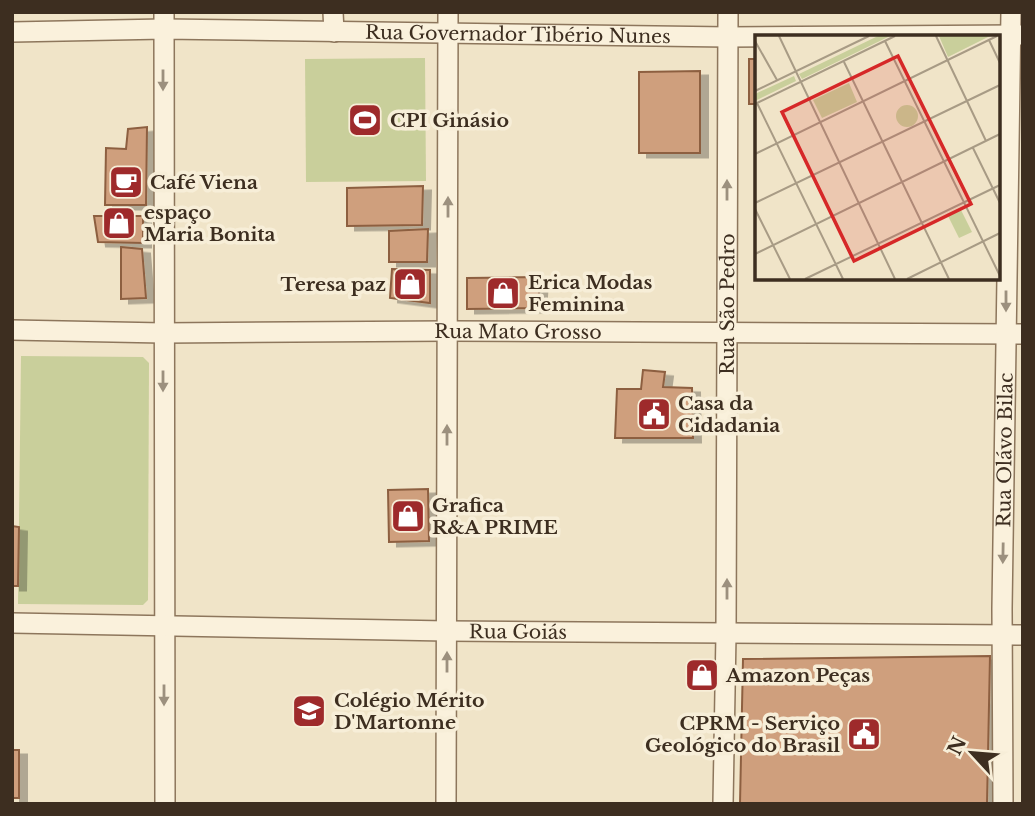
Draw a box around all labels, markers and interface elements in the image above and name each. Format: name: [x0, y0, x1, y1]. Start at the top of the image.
street label: Rua Governador Tibério Nunes: [365, 20, 671, 48]
inset map: [755, 35, 1000, 280]
one-way arrow: [157, 70, 169, 92]
sports icon: CPI Ginásio: [346, 101, 384, 139]
place label: CPI Ginásio: [390, 109, 509, 132]
cafe icon: Café Viena: [107, 163, 145, 201]
place label: Café Viena: [150, 171, 258, 194]
one-way arrow: [721, 178, 733, 200]
one-way arrow: [442, 196, 454, 218]
place label: espaço Maria Bonita: [144, 201, 276, 246]
shop icon: espaço Maria Bonita: [100, 204, 138, 242]
street label: Rua São Pedro: [715, 233, 739, 375]
shop icon: Teresa paz: [391, 265, 429, 303]
place label: Erica Modas Feminina: [528, 271, 652, 316]
place label: Teresa paz: [280, 273, 386, 296]
shop icon: Erica Modas Feminina: [484, 274, 522, 312]
one-way arrow: [1000, 290, 1012, 312]
street label: Rua Mato Grosso: [434, 319, 602, 343]
one-way arrow: [157, 371, 169, 393]
street label: Rua Olávo Bilac: [992, 373, 1017, 528]
place label: Casa da Cidadania: [678, 392, 780, 437]
public building icon: Casa da Cidadania: [635, 395, 673, 433]
one-way arrow: [442, 423, 453, 445]
place label: Grafica R&A PRIME: [432, 494, 558, 539]
shop icon: Grafica R&A PRIME: [389, 497, 427, 535]
one-way arrow: [997, 542, 1009, 564]
one-way arrow: [721, 577, 733, 599]
street label: Rua Goiás: [469, 620, 567, 643]
one-way arrow: [441, 651, 453, 673]
shop icon: Amazon Peças: [683, 656, 721, 694]
place label: Amazon Peças: [725, 664, 870, 687]
one-way arrow: [158, 684, 170, 706]
place label: Colégio Mérito D'Martonne: [334, 689, 485, 734]
school or university icon: Colégio Mérito D'Martonne: [290, 692, 328, 730]
place label: CPRM - Serviço Geológico do Brasil: [645, 712, 840, 757]
public building icon: CPRM - Serviço Geológico do Brasil: [845, 715, 883, 753]
north arrow: [937, 718, 1007, 788]
text: N: [943, 733, 971, 759]

